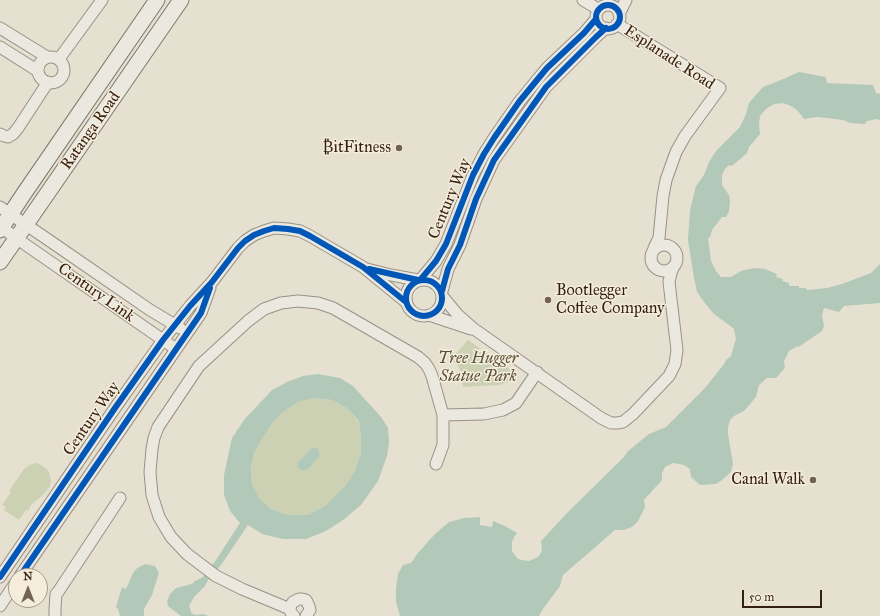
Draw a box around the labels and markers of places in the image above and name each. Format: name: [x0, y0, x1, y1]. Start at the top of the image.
place label: ₿itFitness: [323, 138, 391, 158]
marker: ₿itFitness: [394, 143, 404, 153]
place label: Bootlegger Coffee Company: [556, 281, 665, 319]
marker: Bootlegger Coffee Company: [543, 295, 553, 305]
place label: Canal Walk: [731, 470, 805, 490]
marker: Canal Walk: [808, 475, 818, 485]

